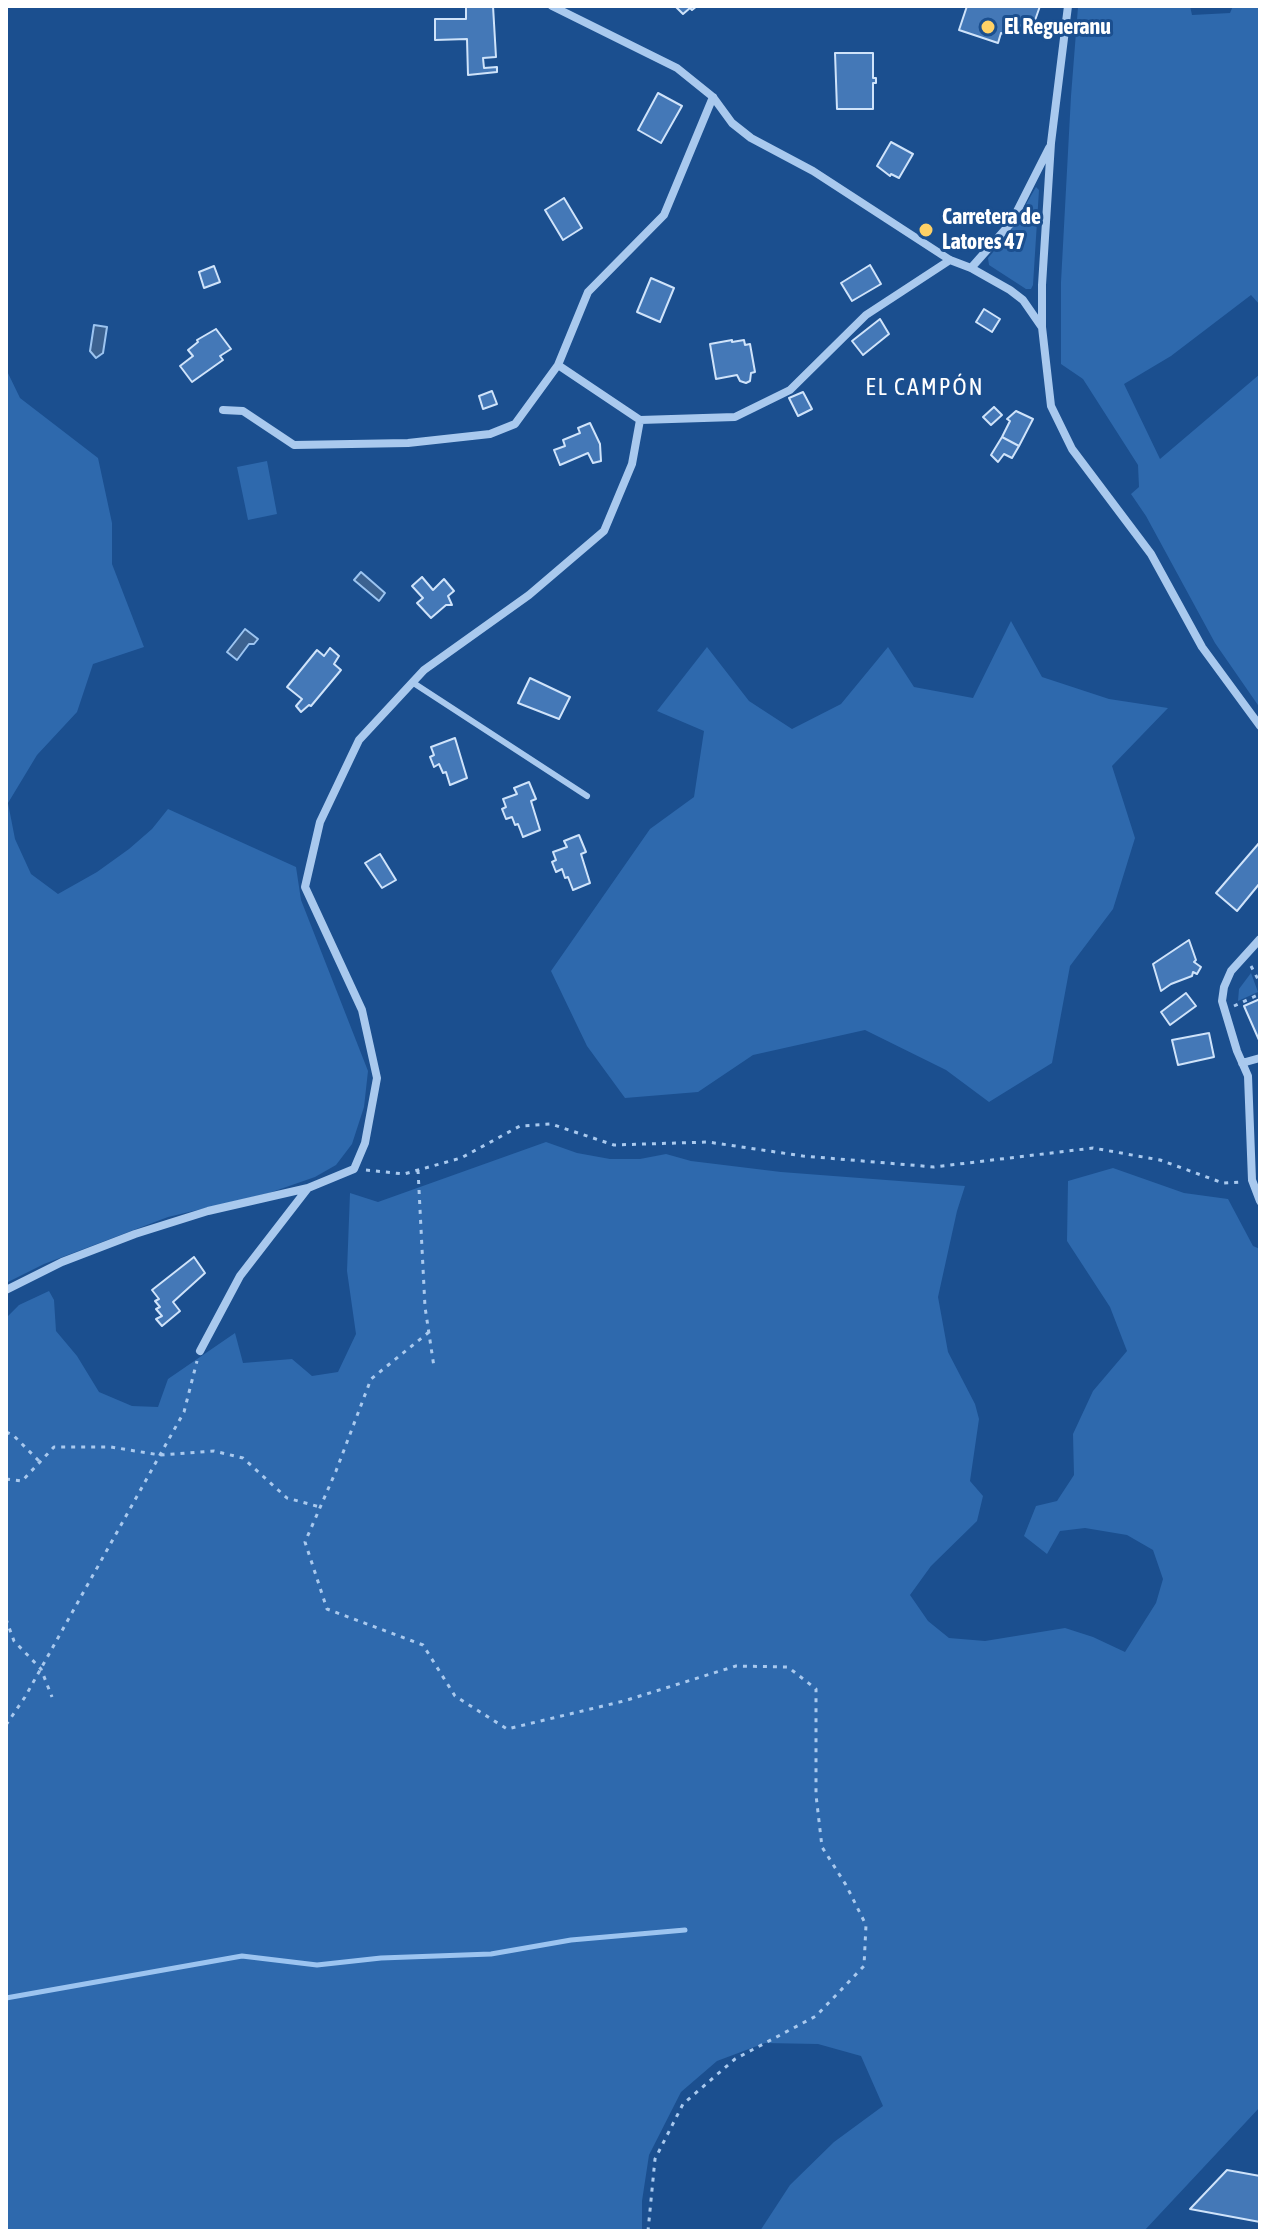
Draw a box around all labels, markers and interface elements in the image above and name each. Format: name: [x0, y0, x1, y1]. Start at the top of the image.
place label: El Regueranu: [1004, 14, 1111, 40]
marker: El Regueranu: [979, 18, 997, 36]
place label: Carretera de Latores 47: [942, 204, 1041, 256]
marker: Carretera de Latores 47: [917, 221, 935, 239]
district label: EL CAMPÓN: [865, 373, 985, 401]

